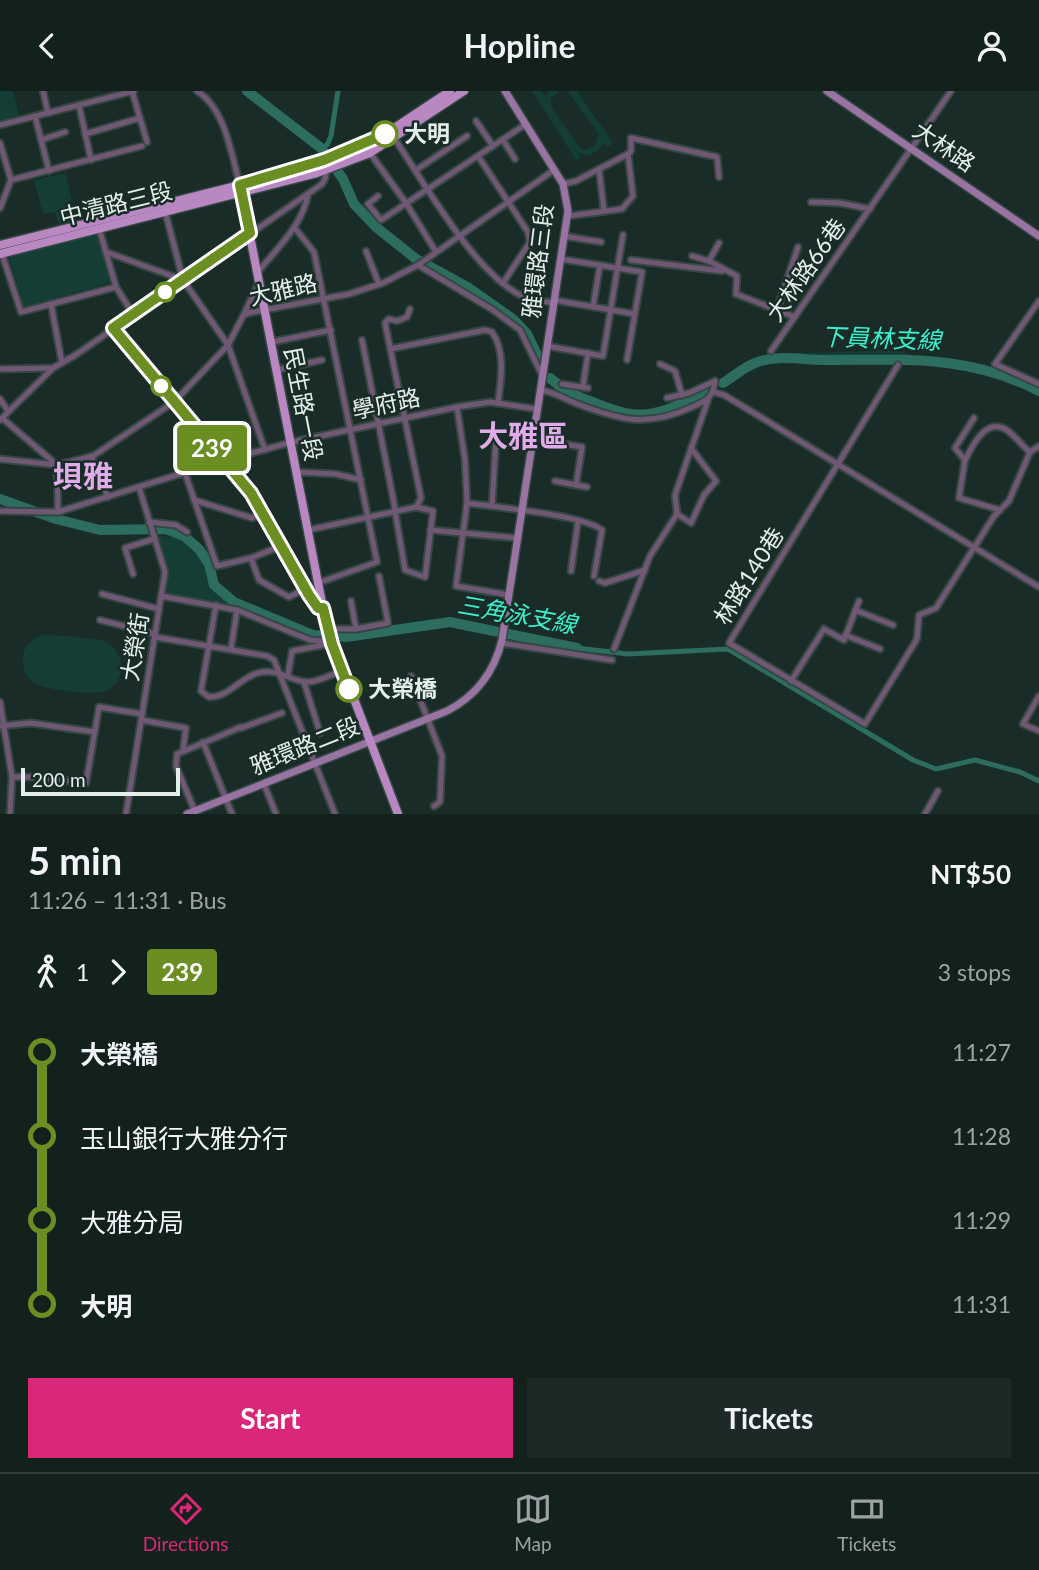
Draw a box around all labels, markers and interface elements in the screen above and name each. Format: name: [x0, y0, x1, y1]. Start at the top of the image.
text: Hopline: [464, 26, 575, 65]
icon: back: [28, 27, 66, 65]
icon: person: [973, 27, 1011, 65]
street label: 大林路: [908, 115, 981, 177]
place label: 大明: [404, 119, 450, 147]
marker: 大明: [372, 121, 398, 147]
street label: 中清路三段: [57, 176, 175, 231]
street label: 雅環路三段: [516, 202, 558, 320]
street label: 大林路66巷: [760, 213, 851, 326]
street label: 大雅路: [246, 268, 320, 310]
unlabelled marker: [155, 282, 175, 302]
water label: 下員林支線: [821, 321, 945, 354]
street label: 民生路一段: [279, 345, 329, 463]
unlabelled marker: [151, 376, 171, 396]
street label: 學府路: [349, 382, 422, 424]
district label: 大雅區: [478, 417, 568, 453]
line badge: 239: [172, 425, 252, 471]
text: 239: [191, 433, 233, 462]
district label: 垻雅: [53, 457, 113, 493]
street label: 林路140巷: [707, 522, 789, 629]
water label: 三角泳支線: [456, 589, 582, 639]
street label: 大榮街: [115, 611, 153, 683]
place label: 大榮橋: [368, 674, 437, 702]
marker: 大榮橋: [336, 676, 362, 702]
street label: 雅環路二段: [246, 711, 363, 780]
scale bar: [21, 765, 180, 797]
text: 200 m: [32, 768, 86, 791]
text: 5 min: [28, 837, 122, 883]
text: NT$50: [930, 858, 1011, 890]
text: 11:26 – 11:31 · Bus: [28, 886, 227, 914]
icon: walk: [28, 953, 66, 991]
icon: forward: [99, 953, 137, 991]
text: 239: [161, 957, 203, 986]
text: 1: [76, 958, 89, 986]
text: 3 stops: [938, 958, 1011, 986]
text: 大榮橋: [80, 1038, 158, 1070]
text: 11:27: [952, 1038, 1011, 1066]
text: 玉山銀行大雅分行: [80, 1122, 288, 1154]
text: 11:28: [952, 1122, 1011, 1150]
text: 大雅分局: [80, 1206, 184, 1238]
text: 11:29: [952, 1206, 1011, 1234]
text: 大明: [80, 1290, 132, 1322]
text: 11:31: [952, 1290, 1011, 1318]
button: Start: [28, 1378, 513, 1458]
button: Tickets: [527, 1378, 1011, 1458]
tab: Directions: [143, 1490, 228, 1555]
tab: Map: [514, 1490, 552, 1555]
tab: Tickets: [837, 1490, 896, 1555]

